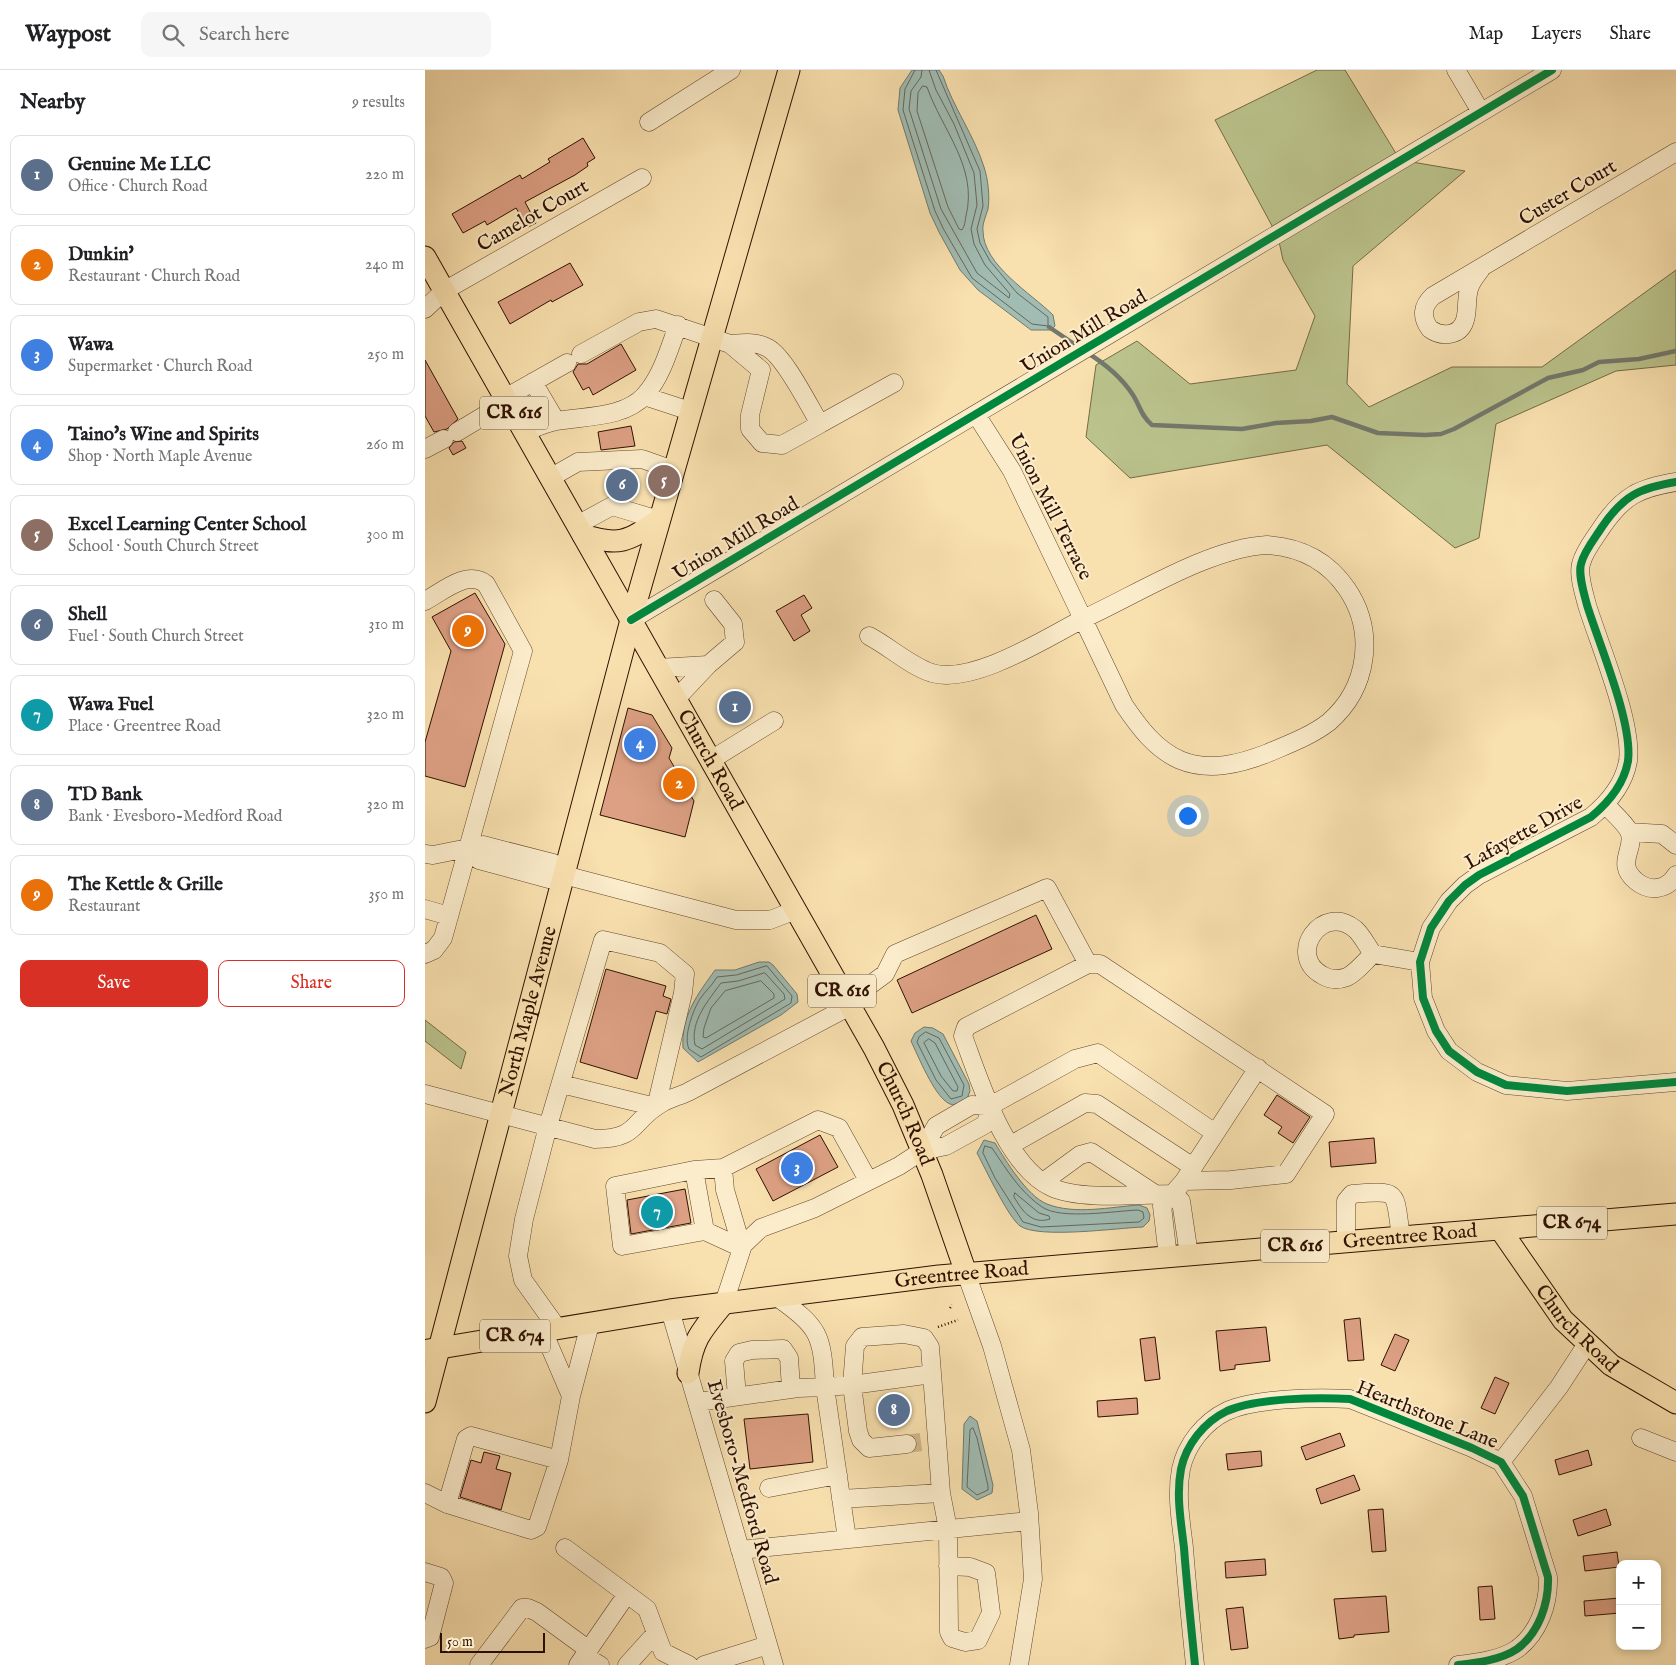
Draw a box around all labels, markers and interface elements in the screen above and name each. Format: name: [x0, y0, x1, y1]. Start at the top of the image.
search box: [141, 12, 491, 57]
text: Waypost: [25, 19, 111, 50]
icon: search: [159, 21, 187, 49]
text: Search here: [199, 23, 290, 47]
text: Map: [1469, 23, 1503, 46]
text: Layers: [1531, 23, 1582, 46]
text: Share: [1610, 23, 1651, 46]
text: Nearby: [20, 89, 85, 116]
text: 9 results: [352, 93, 405, 113]
text: Genuine Me LLC: [68, 153, 211, 177]
street label: Custer Court: [1515, 154, 1621, 232]
text: 1: [34, 165, 40, 185]
text: 220 m: [365, 165, 404, 185]
street label: Camelot Court: [473, 174, 593, 258]
text: Office · Church Road: [68, 177, 208, 197]
text: Dunkin': [68, 243, 134, 267]
text: 2: [33, 255, 41, 275]
text: 240 m: [365, 255, 404, 275]
text: Restaurant · Church Road: [68, 267, 240, 287]
street label: Union Mill Road: [1016, 284, 1152, 379]
text: Wawa: [68, 333, 114, 357]
text: 3: [34, 345, 40, 365]
text: 250 m: [367, 345, 404, 365]
text: Supermarket · Church Road: [68, 357, 252, 377]
road number: CR 616: [480, 396, 548, 429]
text: Taino's Wine and Spirits: [68, 423, 259, 447]
street label: Union Mill Terrace: [1002, 430, 1098, 584]
text: 4: [33, 435, 41, 455]
text: 260 m: [366, 435, 404, 455]
text: Shop · North Maple Avenue: [68, 447, 252, 467]
pin: 5: [648, 462, 680, 500]
pin: 6: [606, 466, 638, 504]
street label: Union Mill Road: [668, 491, 804, 586]
text: Excel Learning Center School: [68, 513, 306, 537]
text: 5: [34, 525, 40, 545]
text: 300 m: [366, 525, 404, 545]
text: School · South Church Street: [68, 537, 259, 557]
text: Shell: [68, 603, 107, 627]
pin: 9: [452, 612, 484, 650]
text: 6: [34, 615, 40, 635]
text: 310 m: [368, 615, 404, 635]
text: Fuel · South Church Street: [68, 627, 244, 647]
pin: 1: [719, 688, 751, 726]
text: Wawa Fuel: [68, 693, 153, 717]
text: 7: [33, 705, 41, 725]
text: 320 m: [367, 705, 404, 725]
street label: Church Road: [672, 705, 749, 815]
text: Place · Greentree Road: [68, 717, 221, 737]
pin: 4: [624, 725, 656, 763]
pin: 2: [663, 765, 695, 803]
text: TD Bank: [68, 783, 142, 807]
street label: Lafayette Drive: [1461, 790, 1587, 876]
text: 8: [34, 795, 40, 815]
text: 320 m: [367, 795, 404, 815]
your location: [1175, 803, 1201, 829]
text: Bank · Evesboro-Medford Road: [68, 807, 282, 827]
text: The Kettle & Grille: [68, 873, 223, 897]
text: 9: [34, 885, 40, 905]
text: 350 m: [369, 885, 404, 905]
text: Restaurant: [68, 897, 141, 917]
street label: North Maple Avenue: [494, 923, 562, 1099]
button: Save: [20, 960, 208, 1007]
button: Share: [218, 960, 405, 1007]
road number: CR 616: [808, 974, 876, 1008]
street label: Church Road: [870, 1057, 939, 1169]
pin: 3: [781, 1149, 813, 1187]
pin: 7: [641, 1193, 673, 1231]
road number: CR 674: [1537, 1206, 1607, 1240]
street label: Greentree Road: [1342, 1218, 1478, 1254]
road number: CR 616: [1261, 1230, 1329, 1262]
street label: Greentree Road: [893, 1256, 1030, 1294]
street label: Church Road: [1530, 1280, 1624, 1378]
road number: CR 674: [480, 1320, 550, 1352]
street label: Hearthstone Lane: [1352, 1375, 1502, 1455]
street label: Evesboro-Medford Road: [701, 1377, 783, 1587]
pin: 8: [878, 1391, 910, 1429]
map controls: [1616, 1560, 1661, 1650]
button: +: [1616, 1560, 1661, 1605]
button: −: [1616, 1605, 1661, 1650]
scale bar: [440, 1630, 545, 1653]
text: 50 m: [447, 1633, 473, 1651]

